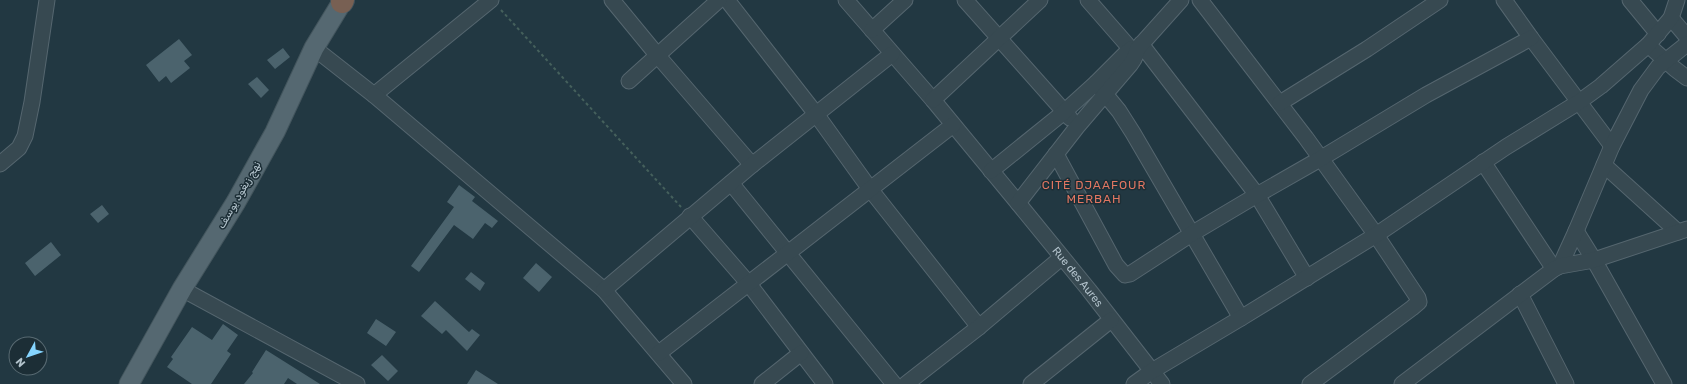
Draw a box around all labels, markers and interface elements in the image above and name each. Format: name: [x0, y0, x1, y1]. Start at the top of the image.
street label: نهج زيغود يوسف: [214, 159, 265, 232]
district label: CITÉ DJAAFOUR MERBAH: [1042, 178, 1146, 206]
street label: Rue des Aures: [1050, 244, 1106, 309]
north arrow: [8, 336, 48, 376]
text: N: [13, 355, 28, 369]

